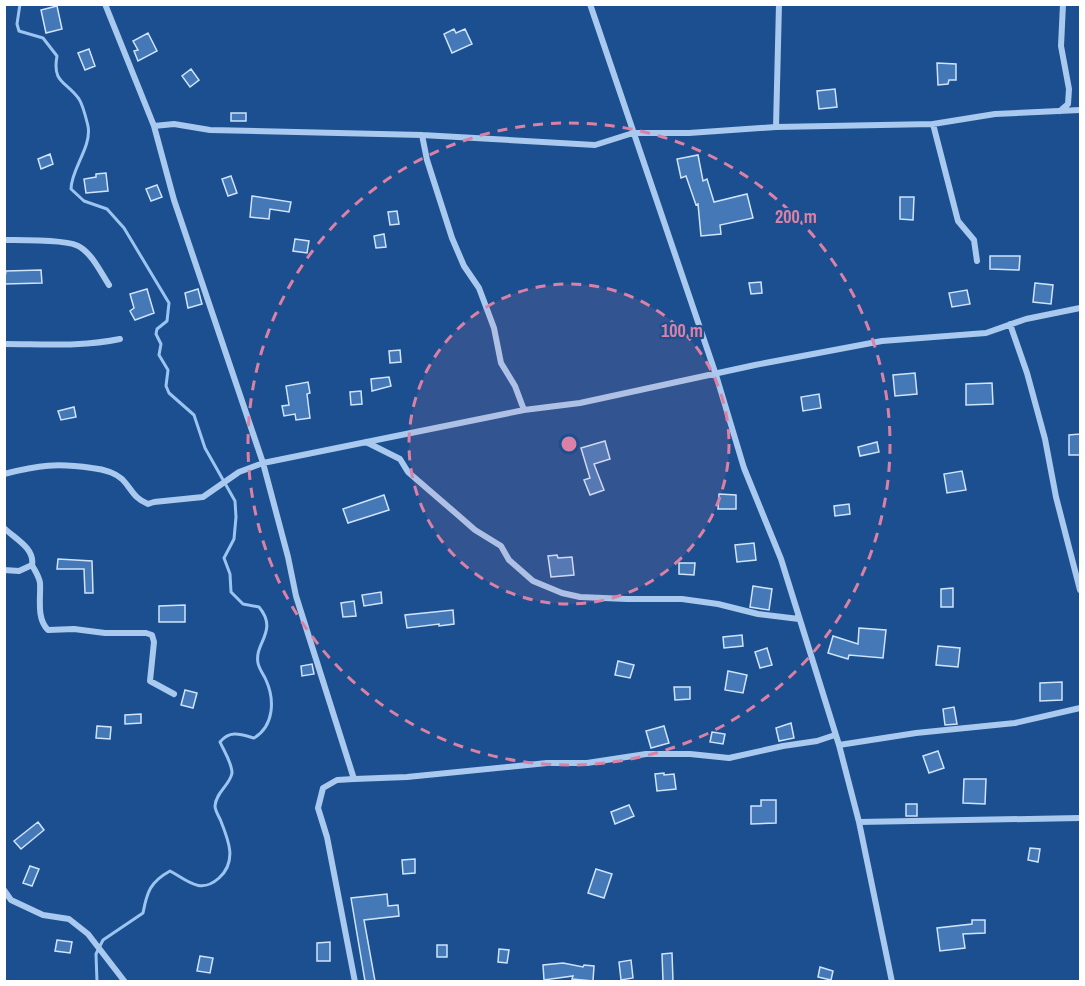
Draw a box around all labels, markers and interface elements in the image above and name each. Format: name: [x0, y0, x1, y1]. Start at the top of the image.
text: 200 m: [775, 204, 817, 229]
text: 100 m: [661, 318, 703, 343]
centre of rings: [559, 434, 579, 454]

